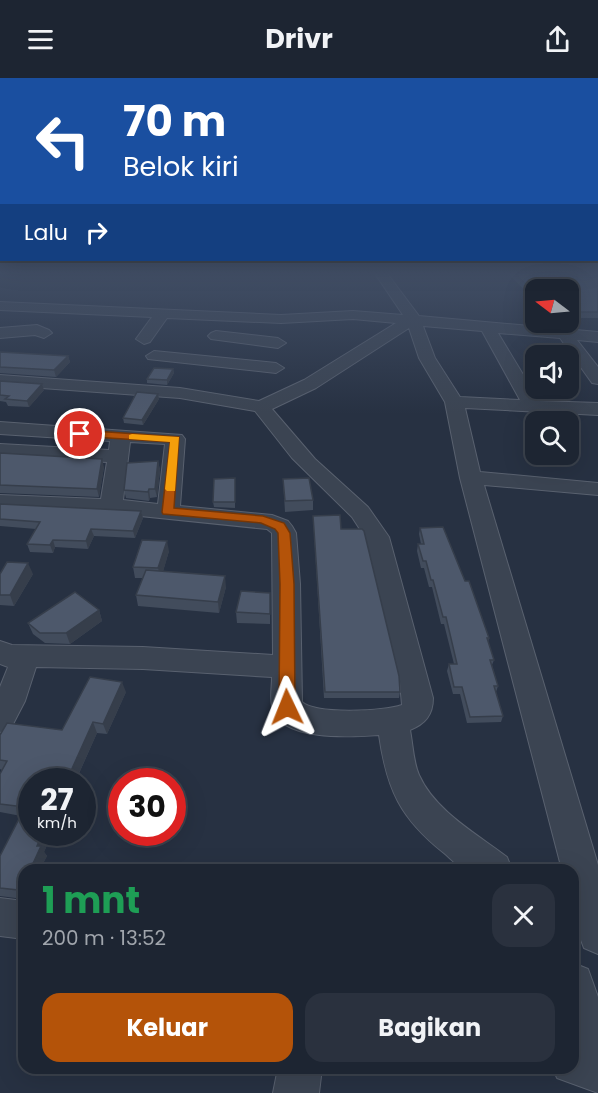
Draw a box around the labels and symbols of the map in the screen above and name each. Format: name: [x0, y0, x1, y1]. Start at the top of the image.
north arrow: [525, 279, 579, 333]
pin: [54, 408, 105, 459]
position arrow: [255, 675, 319, 739]
speed limit sign: 30: [108, 768, 186, 846]

